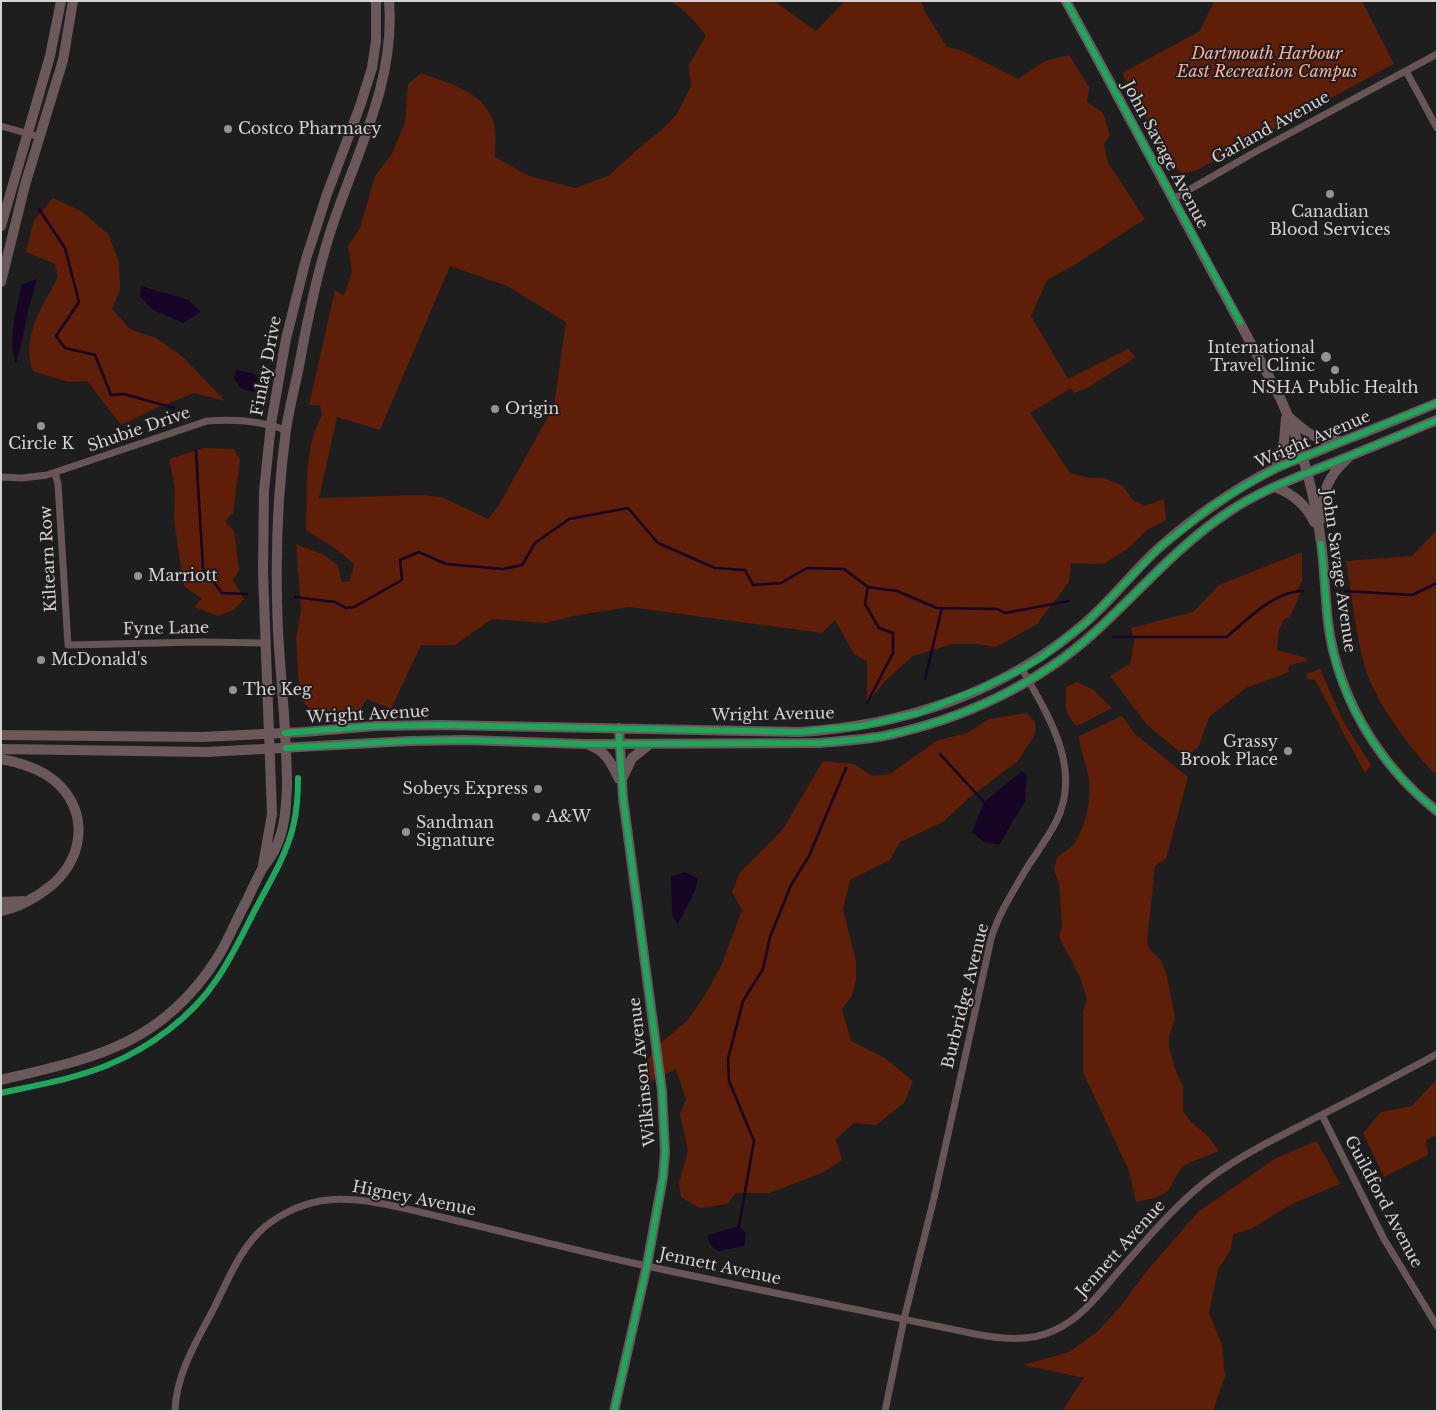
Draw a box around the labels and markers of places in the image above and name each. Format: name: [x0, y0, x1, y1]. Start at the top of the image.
place label: Costco Pharmacy: [238, 119, 382, 139]
marker: Costco Pharmacy: [222, 123, 234, 135]
marker: Canadian Blood Services: [1324, 188, 1336, 200]
place label: Canadian Blood Services: [1269, 202, 1391, 240]
place label: International Travel Clinic: [1208, 338, 1315, 376]
marker: International Travel Clinic: [1319, 350, 1333, 364]
marker: NSHA Public Health: [1329, 364, 1341, 376]
place label: NSHA Public Health: [1251, 378, 1419, 398]
place label: Origin: [505, 399, 559, 419]
marker: Origin: [489, 403, 501, 415]
marker: Circle K: [35, 420, 47, 432]
place label: Circle K: [8, 434, 74, 454]
place label: Marriott: [148, 566, 218, 586]
marker: Marriott: [132, 570, 144, 582]
place label: McDonald's: [51, 650, 148, 670]
marker: McDonald's: [35, 654, 47, 666]
place label: The Keg: [243, 680, 311, 700]
marker: The Keg: [227, 684, 239, 696]
place label: Grassy Brook Place: [1180, 732, 1278, 770]
marker: Grassy Brook Place: [1282, 745, 1294, 757]
place label: Sobeys Express: [403, 779, 528, 799]
marker: Sobeys Express: [532, 783, 544, 795]
place label: A&W: [546, 807, 591, 827]
marker: A&W: [530, 811, 542, 823]
place label: Sandman Signature: [416, 813, 495, 851]
marker: Sandman Signature: [400, 826, 412, 838]

